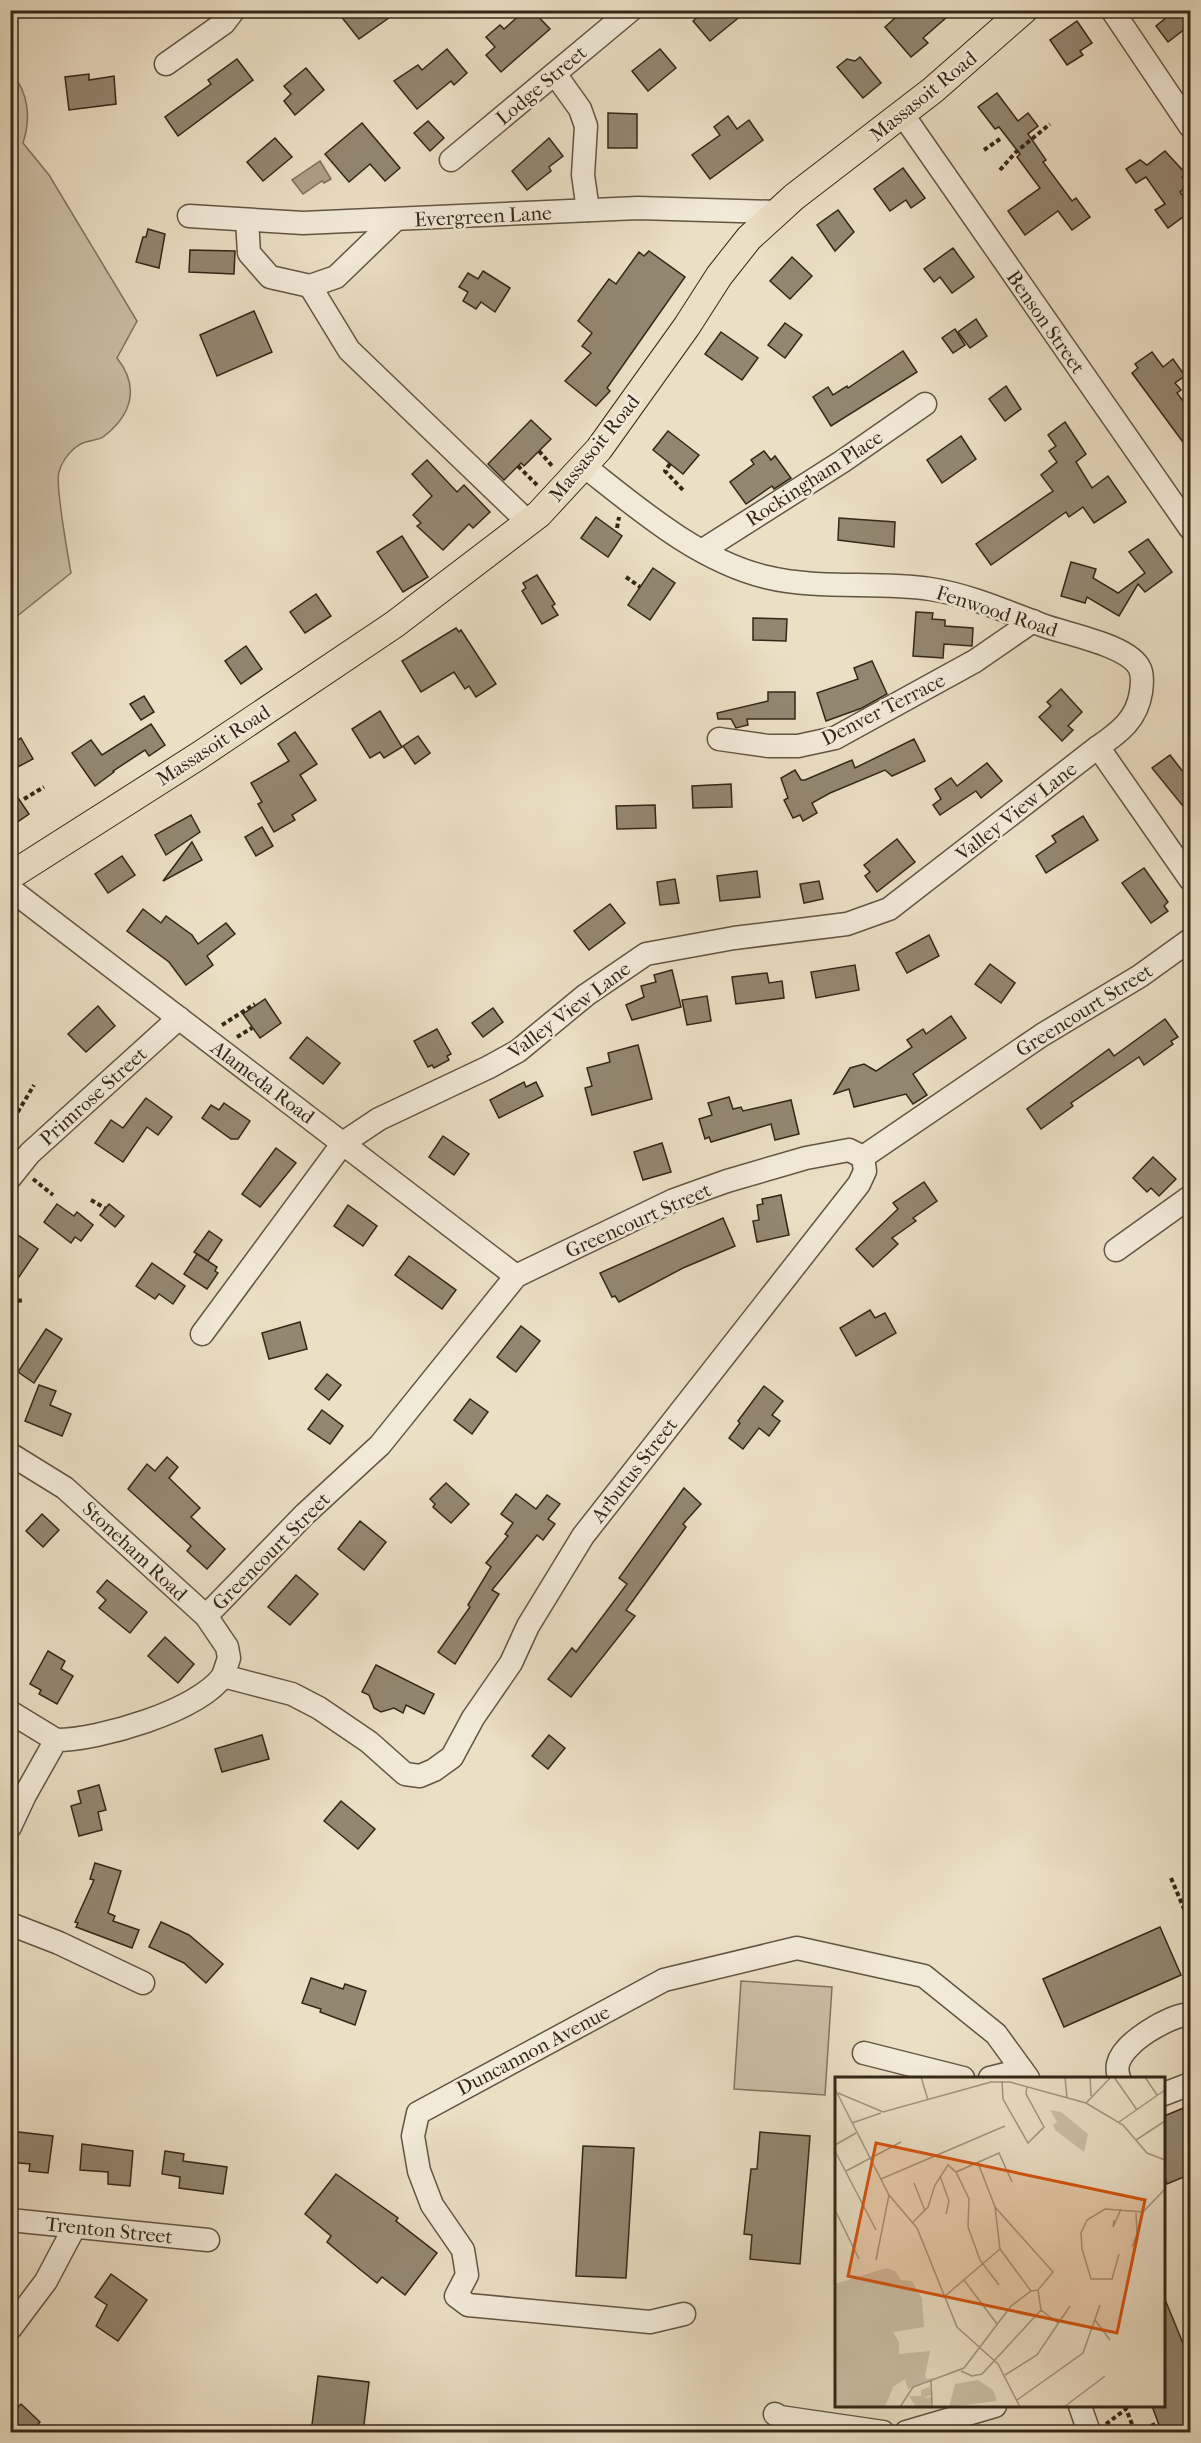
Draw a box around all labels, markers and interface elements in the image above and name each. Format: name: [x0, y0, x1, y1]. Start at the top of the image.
street label: Lodge Street: [491, 41, 591, 130]
street label: Massasoit Road: [865, 46, 982, 146]
street label: Evergreen Lane: [414, 201, 552, 232]
street label: Benson Street: [1002, 266, 1090, 378]
street label: Massasoit Road: [544, 389, 645, 506]
street label: Rockingham Place: [741, 426, 887, 531]
street label: Fenwood Road: [933, 581, 1061, 642]
street label: Denver Terrace: [818, 668, 949, 750]
street label: Massasoit Road: [152, 700, 275, 791]
street label: Valley View Lane: [951, 757, 1081, 866]
street label: Valley View Lane: [503, 957, 635, 1064]
street label: Greencourt Street: [1012, 959, 1157, 1062]
street label: Alameda Road: [206, 1036, 320, 1129]
street label: Primrose Street: [35, 1042, 152, 1150]
street label: Greencourt Street: [562, 1178, 714, 1263]
street label: Arbutus Street: [586, 1414, 682, 1528]
street label: Greencourt Street: [208, 1488, 335, 1615]
street label: Stoneham Road: [78, 1497, 193, 1606]
street label: Duncannon Avenue: [453, 2000, 614, 2100]
inset map: [835, 2077, 1165, 2407]
street label: Trenton Street: [44, 2212, 174, 2249]

